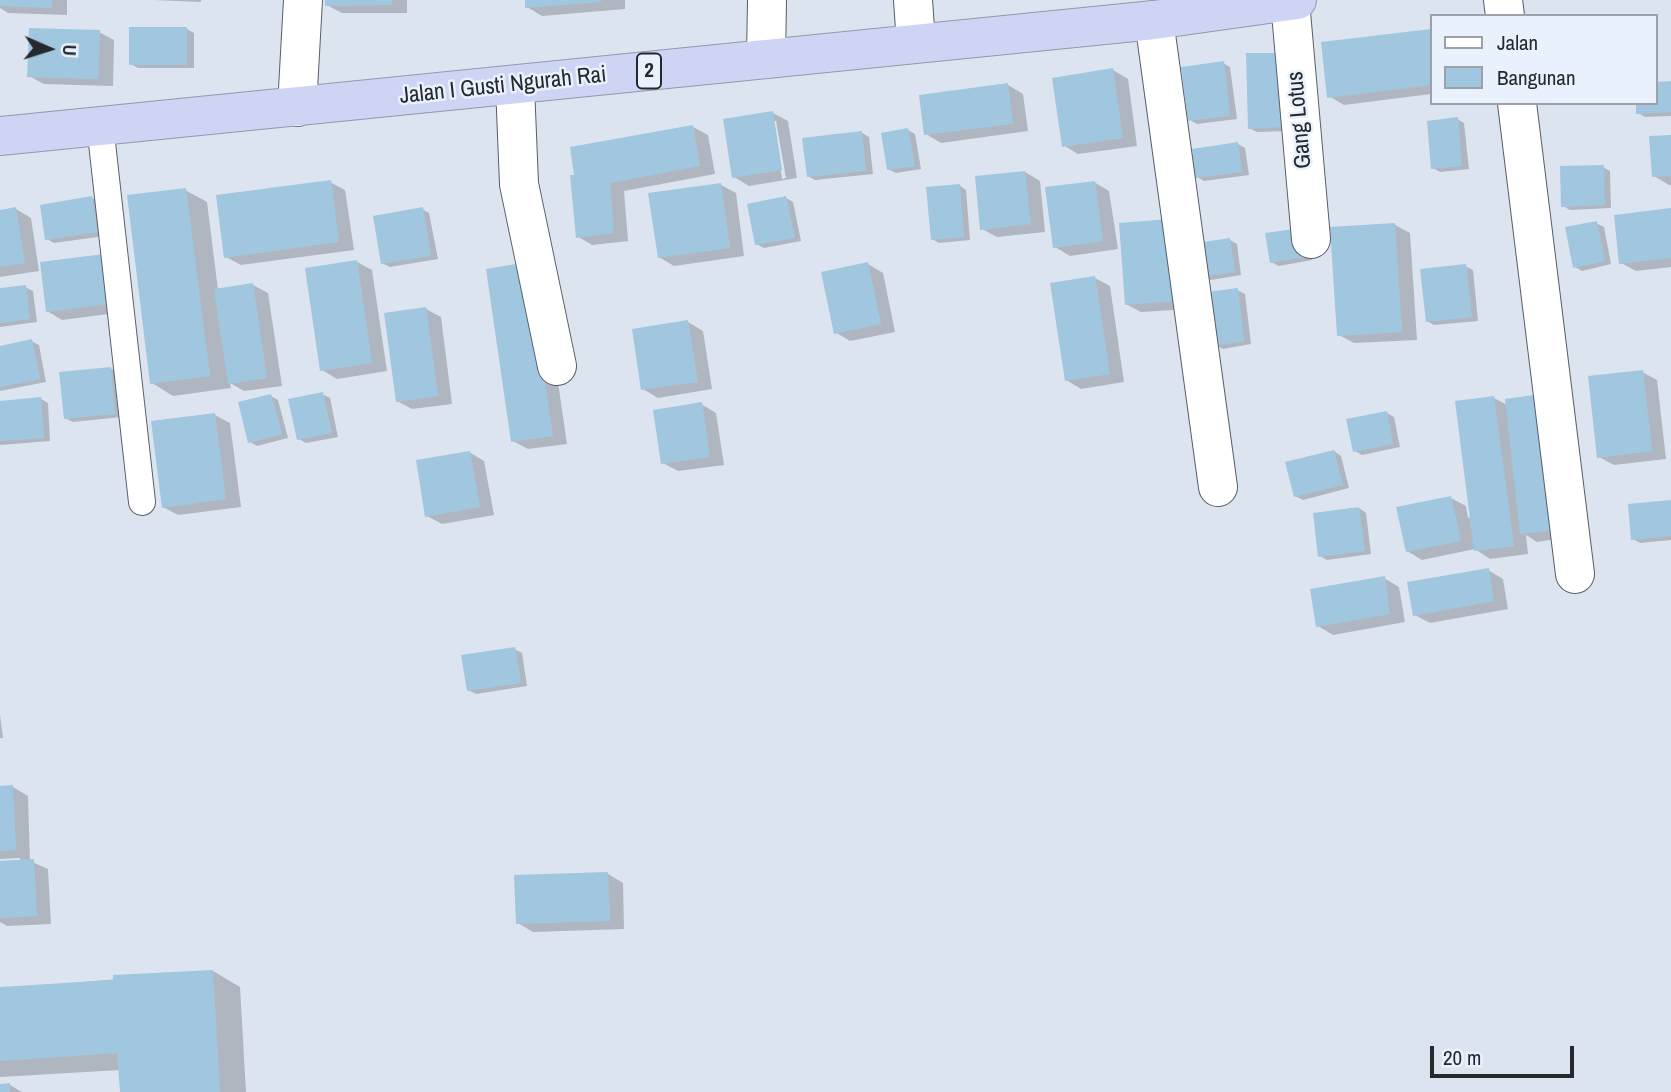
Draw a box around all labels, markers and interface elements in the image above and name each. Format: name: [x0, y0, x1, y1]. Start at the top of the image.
north arrow: [14, 14, 84, 84]
legend: [1430, 14, 1657, 105]
text: Jalan: [1497, 28, 1538, 57]
text: U: [57, 44, 83, 56]
road number: 2: [637, 54, 661, 88]
street label: Jalan I Gusti Ngurah Rai: [398, 61, 608, 111]
text: Bangunan: [1497, 63, 1576, 92]
street label: Gang Lotus: [1282, 70, 1318, 170]
scale bar: [1433, 1032, 1576, 1076]
text: 20 m: [1443, 1043, 1481, 1072]

